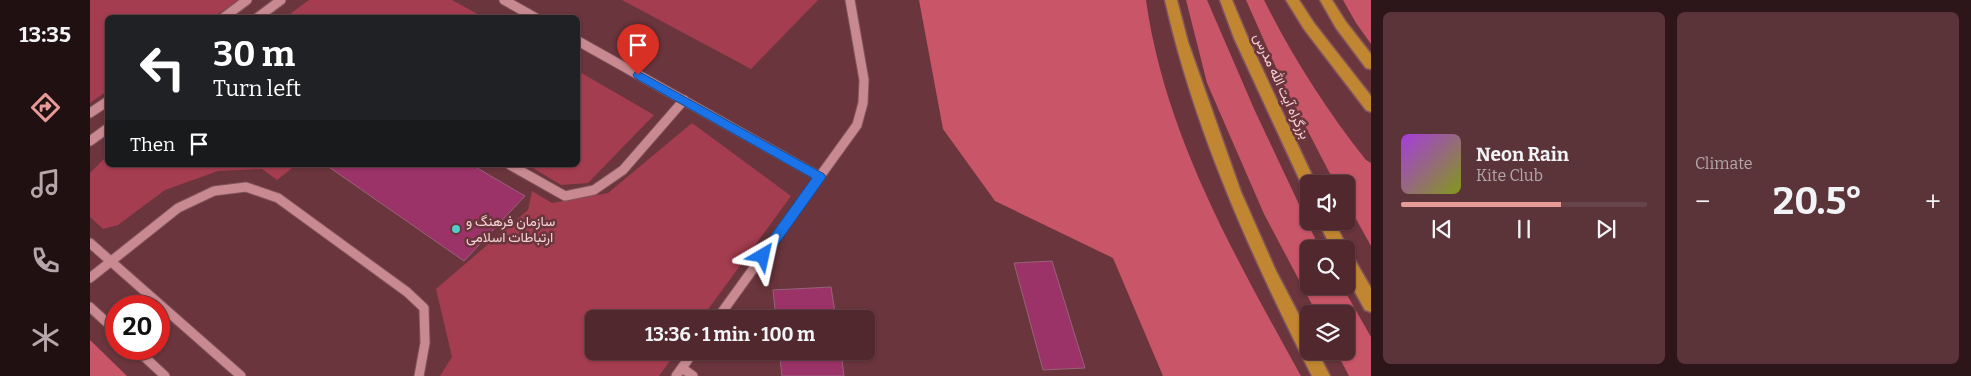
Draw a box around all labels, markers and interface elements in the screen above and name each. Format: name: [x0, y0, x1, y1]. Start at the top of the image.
text: 13:35: [19, 21, 71, 48]
pin: [617, 24, 659, 75]
street label: بزرگراه آیت الله مدرس: [1250, 30, 1314, 142]
icon: arrive: [624, 31, 652, 59]
text: 30 m: [213, 33, 295, 75]
icon: left: [130, 35, 195, 100]
text: Turn left: [213, 75, 301, 102]
icon: directions: [28, 90, 63, 125]
icon: arrive: [185, 130, 213, 158]
text: Then: [130, 133, 175, 156]
text: Neon Rain: [1476, 143, 1569, 166]
text: Climate: [1695, 154, 1753, 173]
icon: music: [28, 166, 63, 201]
text: Kite Club: [1476, 166, 1543, 185]
map controls: [1300, 175, 1355, 360]
button: sound: [1300, 175, 1355, 230]
text: 20.5°: [1773, 178, 1863, 224]
text: −: [1695, 185, 1710, 218]
text: +: [1925, 185, 1941, 218]
place label: سازمان فرهنگ و ارتباطات اسلامی: [466, 213, 555, 246]
icon: previous: [1428, 215, 1456, 243]
icon: pause: [1510, 215, 1538, 243]
icon: next: [1592, 215, 1620, 243]
marker: سازمان فرهنگ و ارتباطات اسلامی: [450, 223, 462, 235]
position arrow: [736, 229, 788, 281]
button: search: [1300, 240, 1355, 295]
icon: phone: [28, 243, 63, 278]
speed limit sign: 20: [105, 295, 170, 360]
button: layers: [1300, 305, 1355, 360]
icon: climate: [28, 320, 63, 355]
text: 13:36 · 1 min · 100 m: [645, 323, 815, 346]

